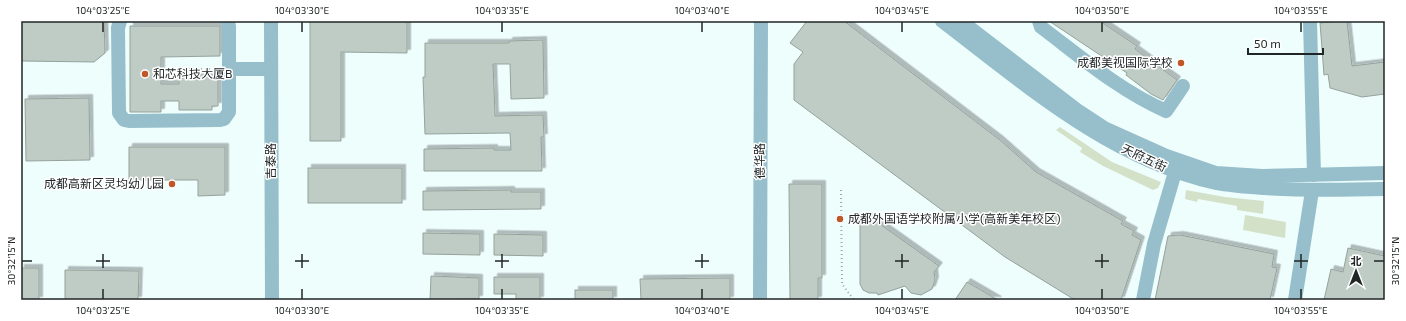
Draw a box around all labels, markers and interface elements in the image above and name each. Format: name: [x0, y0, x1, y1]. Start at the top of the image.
text: 104°03'25"E: [76, 4, 130, 16]
text: 104°03'30"E: [275, 4, 329, 16]
text: 104°03'35"E: [475, 4, 529, 16]
text: 104°03'40"E: [675, 4, 730, 16]
text: 104°03'45"E: [875, 4, 929, 16]
text: 104°03'50"E: [1075, 4, 1129, 16]
text: 104°03'55"E: [1274, 4, 1328, 16]
scale bar: [1248, 30, 1323, 56]
text: 50 m: [1254, 36, 1281, 50]
place label: 成都美视国际学校: [1077, 55, 1173, 69]
marker: 成都美视国际学校: [1176, 58, 1186, 68]
place label: 和芯科技大厦B: [153, 66, 232, 80]
marker: 和芯科技大厦B: [140, 69, 150, 79]
street label: 天府五街: [1120, 141, 1169, 174]
street label: 吉泰路: [263, 143, 277, 179]
street label: 德华路: [752, 143, 766, 179]
place label: 成都高新区灵均幼儿园: [44, 176, 164, 190]
marker: 成都高新区灵均幼儿园: [167, 179, 177, 189]
place label: 成都外国语学校附属小学(高新美年校区): [848, 211, 1061, 225]
marker: 成都外国语学校附属小学(高新美年校区): [835, 214, 845, 224]
text: 30°32'15"N: [5, 237, 17, 285]
text: 30°32'15"N: [1389, 237, 1401, 285]
north arrow: [1336, 251, 1376, 291]
text: 北: [1351, 254, 1362, 267]
text: 104°03'25"E: [76, 304, 130, 316]
text: 104°03'30"E: [275, 304, 329, 316]
text: 104°03'35"E: [475, 304, 529, 316]
text: 104°03'40"E: [675, 304, 730, 316]
text: 104°03'45"E: [875, 304, 929, 316]
text: 104°03'50"E: [1075, 304, 1129, 316]
text: 104°03'55"E: [1274, 304, 1328, 316]

